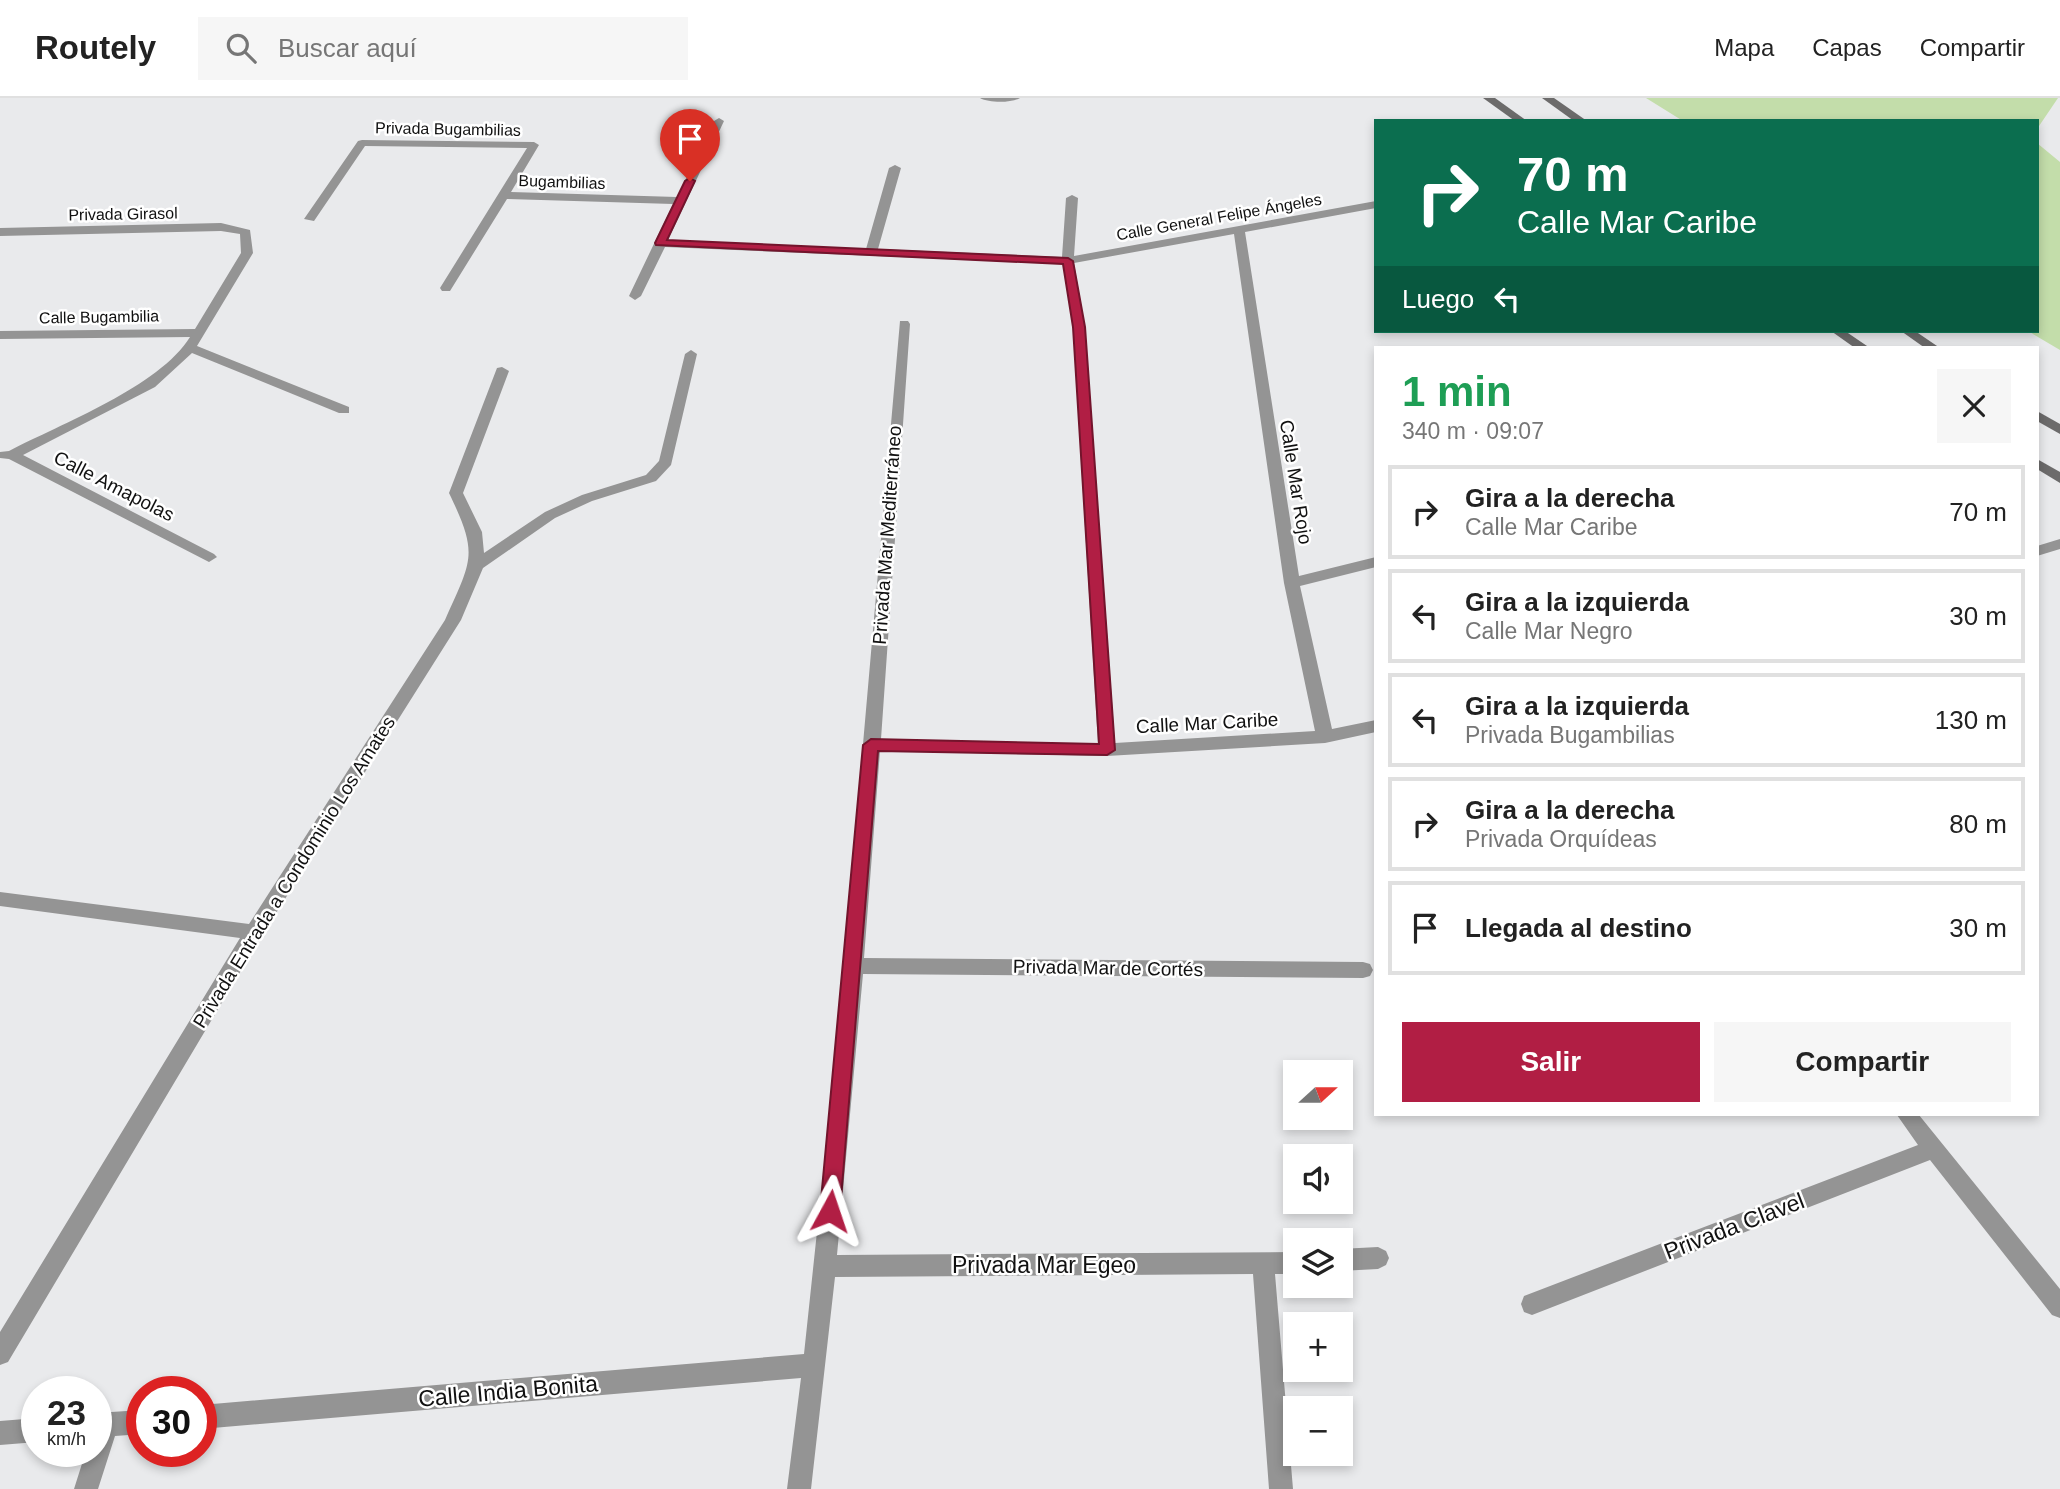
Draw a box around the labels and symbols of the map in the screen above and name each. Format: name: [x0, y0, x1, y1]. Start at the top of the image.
pin: [660, 109, 720, 181]
street label: Privada Bugambilias: [375, 119, 521, 139]
street label: Bugambilias: [518, 172, 606, 192]
street label: Calle General Felipe Ángeles: [1115, 190, 1323, 243]
street label: Privada Girasol: [68, 205, 178, 223]
street label: Calle Bugambilia: [39, 307, 159, 327]
street label: Calle Mar Rojo: [1276, 418, 1316, 546]
street label: Privada Mar Mediterráneo: [869, 425, 905, 645]
street label: Calle Amapolas: [50, 447, 178, 525]
street label: Calle Mar Caribe: [1135, 709, 1279, 737]
street label: Privada Entrada a Condominio Los Amates: [189, 712, 399, 1032]
street label: Privada Mar de Cortés: [1013, 956, 1203, 980]
north arrow: [1283, 1060, 1353, 1130]
position arrow: [793, 1174, 867, 1248]
street label: Privada Clavel: [1660, 1187, 1808, 1265]
street label: Privada Mar Egeo: [952, 1252, 1136, 1278]
street label: Calle India Bonita: [417, 1370, 599, 1412]
speed limit sign: 30: [126, 1376, 217, 1467]

